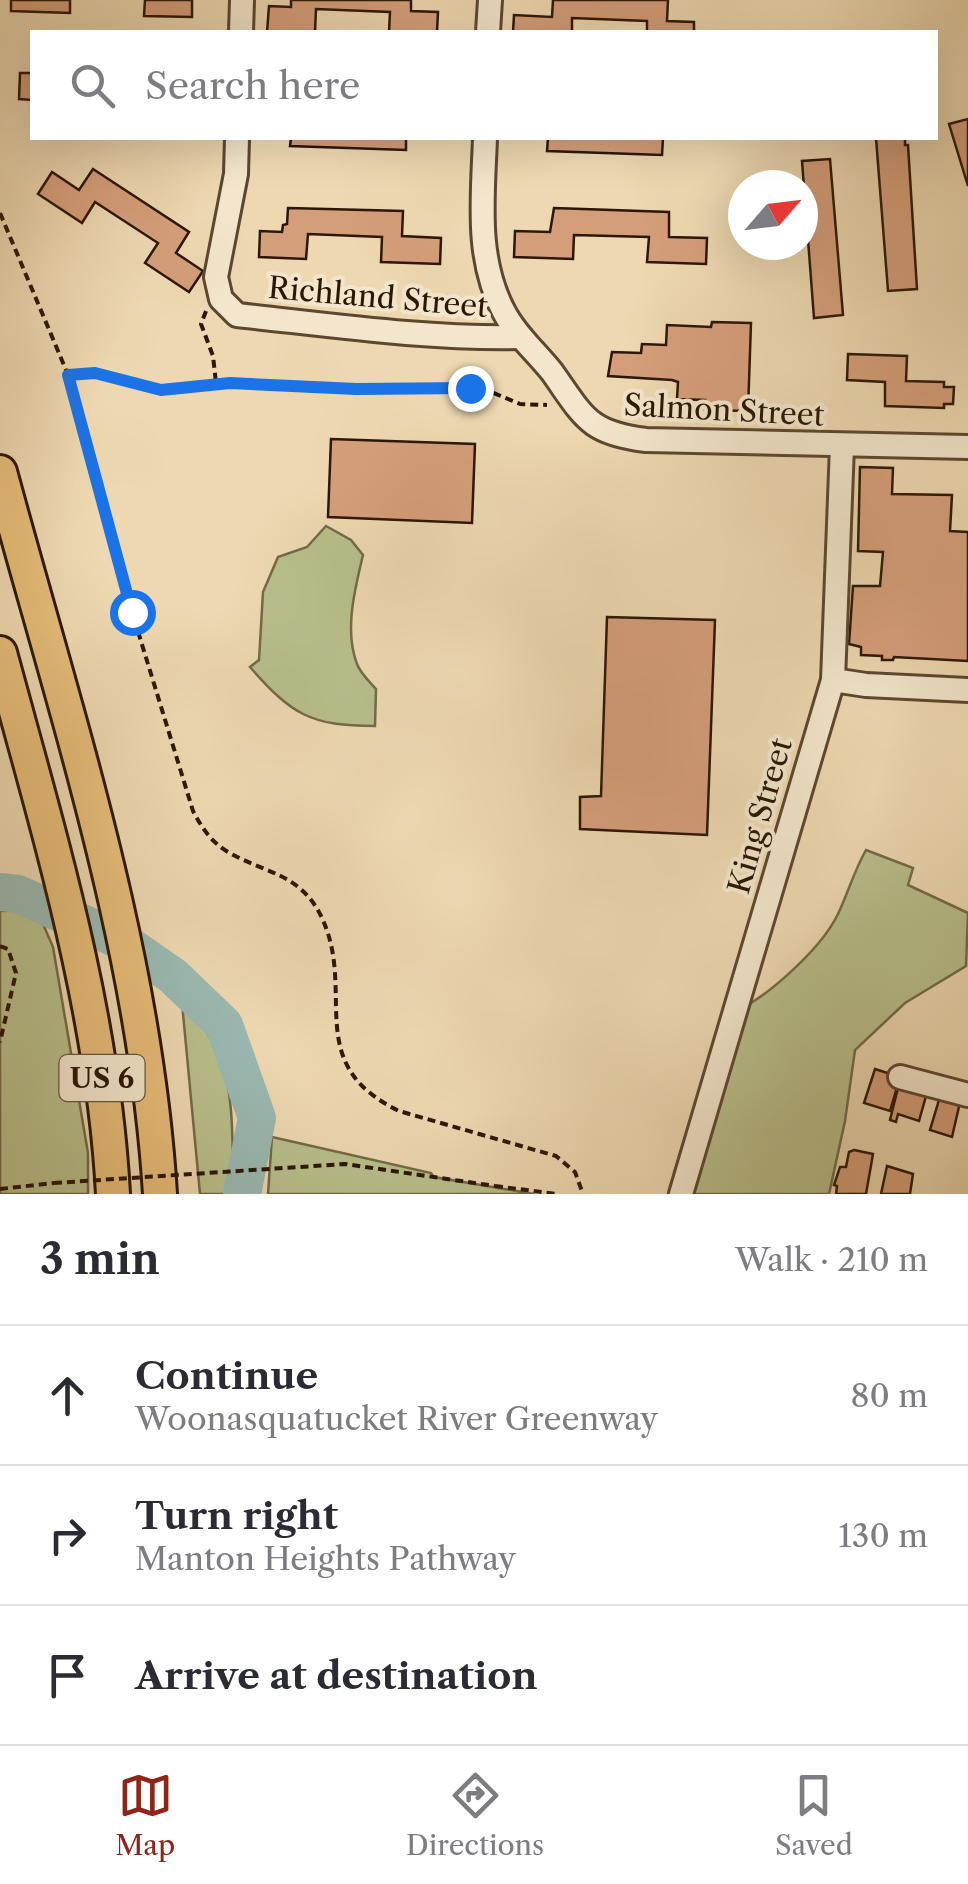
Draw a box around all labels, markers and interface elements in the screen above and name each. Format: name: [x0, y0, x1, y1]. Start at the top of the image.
search box: [30, 30, 938, 140]
icon: search: [65, 58, 120, 113]
text: Search here: [145, 62, 360, 109]
north arrow: [728, 170, 818, 260]
street label: Richland Street: [267, 269, 490, 325]
route end: [448, 366, 494, 412]
street label: Salmon Street: [623, 386, 826, 434]
route start: [110, 590, 156, 636]
street label: King Street: [720, 734, 800, 898]
road number: US 6: [59, 1055, 144, 1101]
text: 3 min: [40, 1233, 160, 1285]
text: Walk · 210 m: [735, 1240, 928, 1279]
text: Continue: [135, 1352, 318, 1399]
icon: ahead: [40, 1368, 95, 1423]
text: 80 m: [850, 1376, 928, 1415]
text: Woonasquatucket River Greenway: [135, 1399, 658, 1438]
text: Turn right: [135, 1492, 338, 1539]
icon: right: [40, 1508, 95, 1563]
text: 130 m: [838, 1516, 928, 1555]
text: Manton Heights Pathway: [135, 1539, 516, 1578]
icon: arrive: [40, 1648, 95, 1703]
text: Arrive at destination: [135, 1652, 538, 1699]
tab: Map: [115, 1768, 175, 1862]
tab: Directions: [406, 1768, 544, 1862]
tab: Saved: [775, 1768, 853, 1862]

